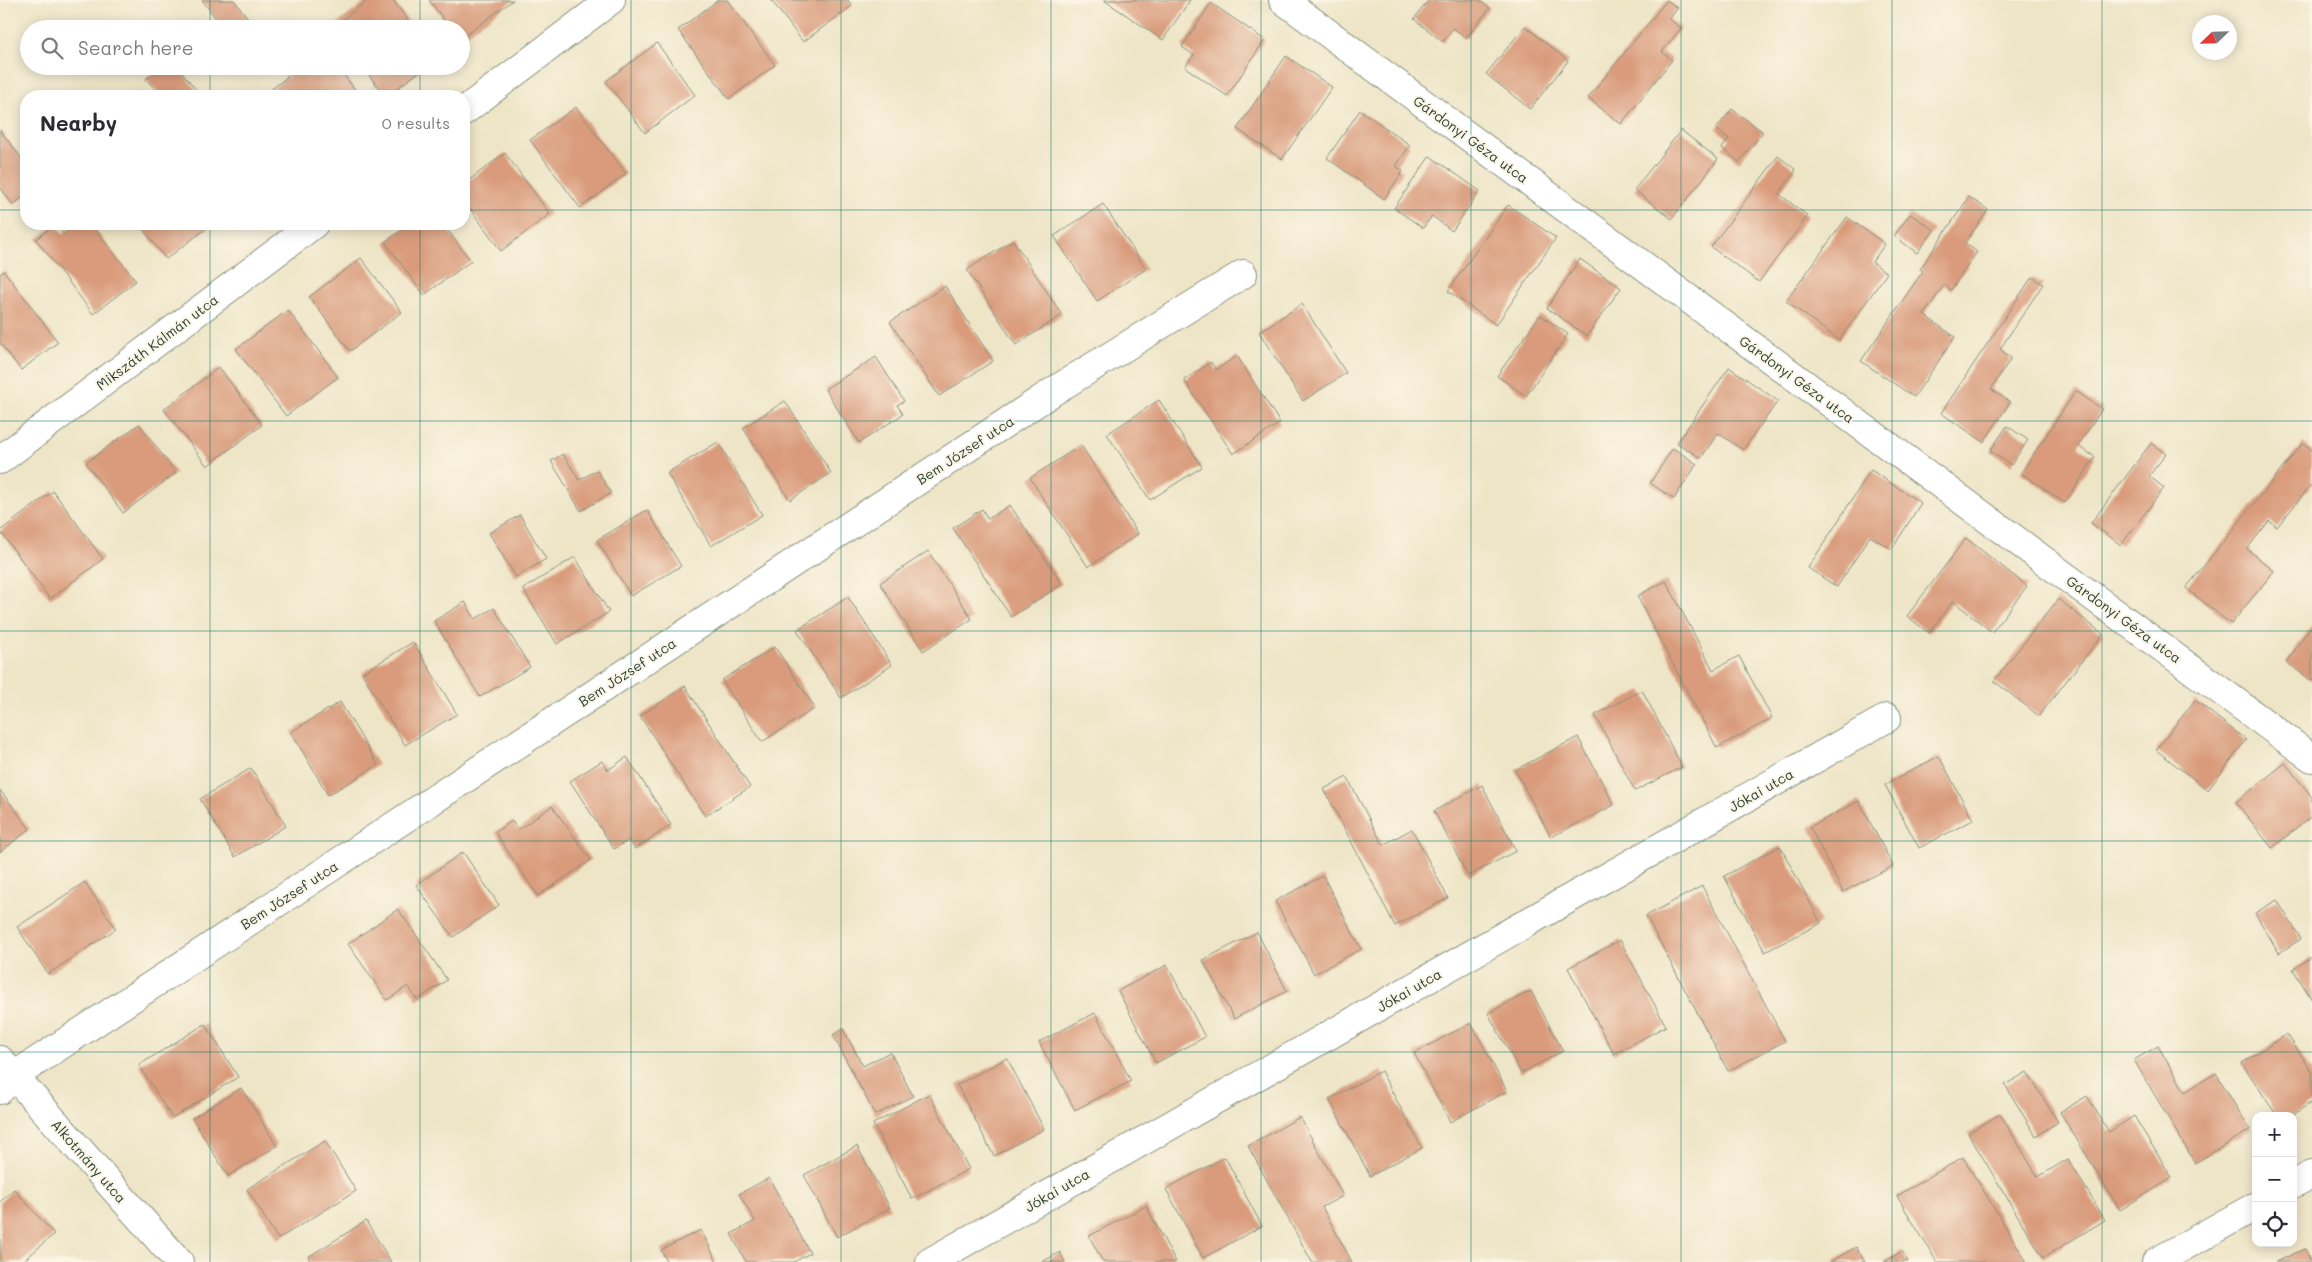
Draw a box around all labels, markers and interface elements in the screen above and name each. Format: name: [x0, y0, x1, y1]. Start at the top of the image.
north arrow: [2192, 15, 2237, 60]
search box: [20, 20, 470, 75]
icon: search: [38, 34, 66, 62]
text: Search here: [78, 35, 194, 60]
street label: Gárdonyi Géza utca: [1410, 91, 1532, 187]
text: Nearby: [40, 109, 117, 136]
text: 0 results: [382, 112, 450, 133]
street label: Mikszáth Kálmán utca: [92, 290, 222, 394]
street label: Gárdonyi Géza utca: [1736, 331, 1858, 427]
street label: Bem József utca: [912, 411, 1018, 489]
street label: Gárdonyi Géza utca: [2063, 571, 2185, 667]
street label: Bem József utca: [574, 633, 680, 711]
street label: Jókai utca: [1725, 764, 1797, 816]
street label: Bem József utca: [236, 856, 342, 934]
street label: Jókai utca: [1373, 964, 1445, 1016]
map controls: [2252, 1112, 2297, 1247]
button: +: [2252, 1112, 2297, 1157]
street label: Alkotmány utca: [47, 1115, 131, 1207]
button: −: [2252, 1157, 2297, 1202]
street label: Jókai utca: [1021, 1164, 1093, 1216]
button: locate: [2252, 1202, 2297, 1247]

